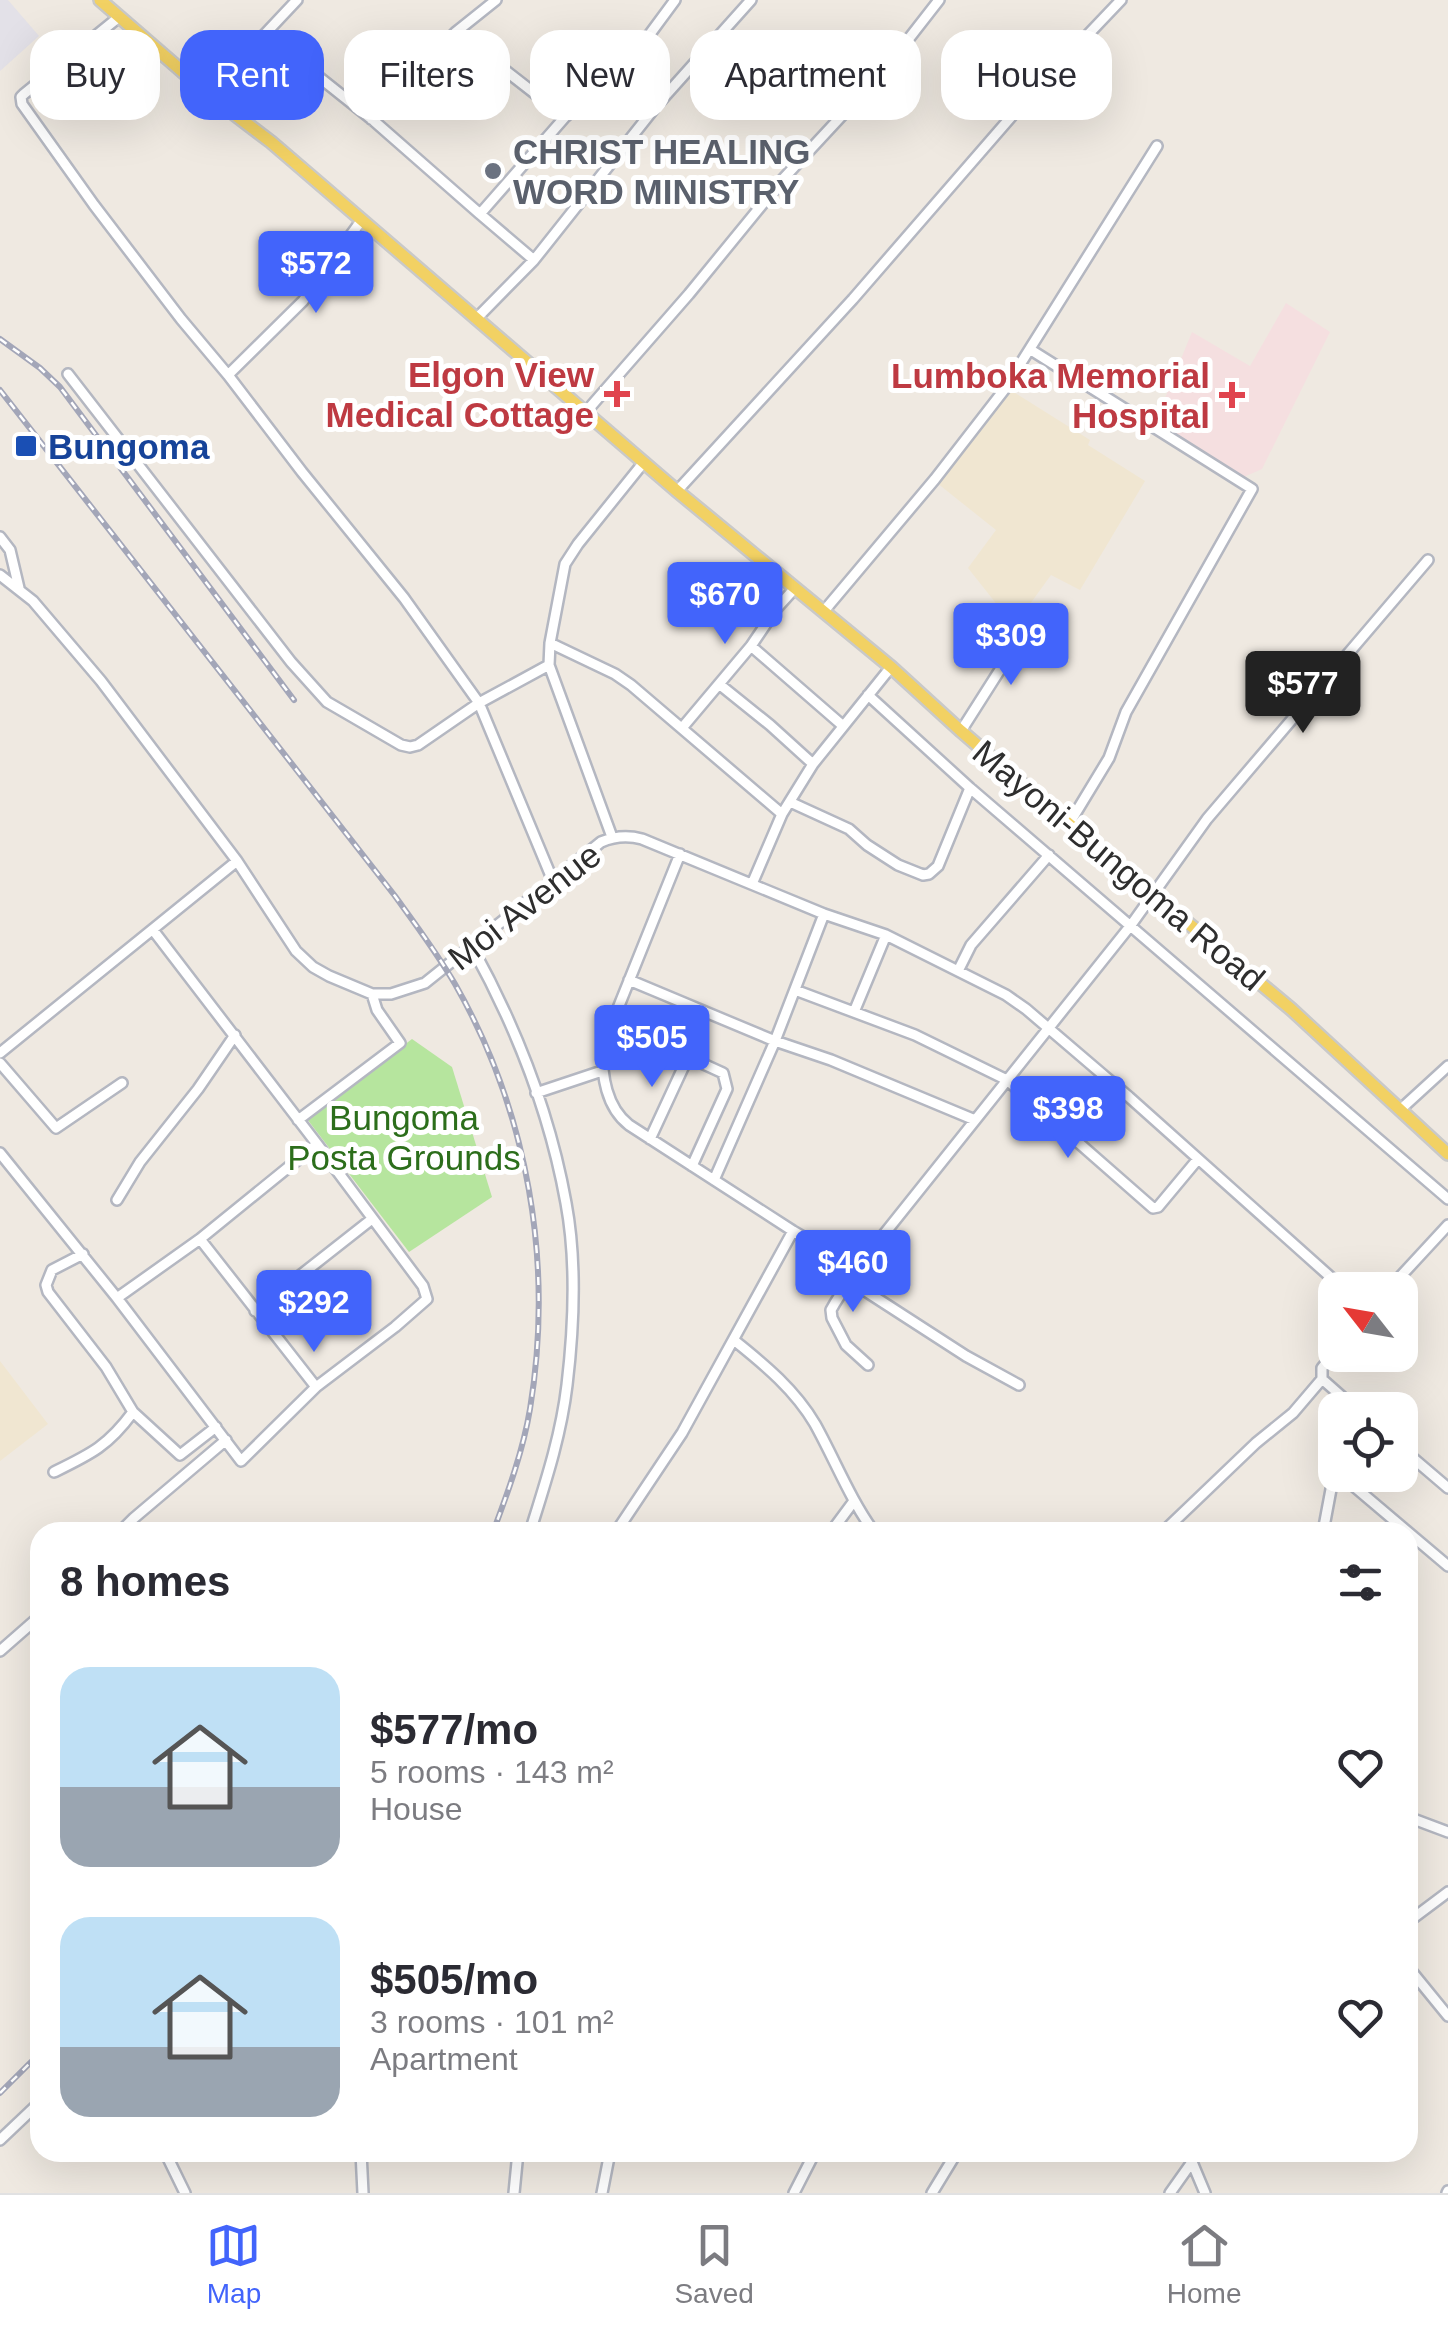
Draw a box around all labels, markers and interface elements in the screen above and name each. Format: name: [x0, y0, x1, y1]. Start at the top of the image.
chip: Buy: [30, 30, 160, 120]
chip: Rent: [180, 30, 324, 120]
chip: Filters: [344, 30, 510, 120]
chip: New: [530, 30, 670, 120]
chip: Apartment: [690, 30, 921, 120]
chip: House: [941, 30, 1112, 120]
place label: CHRIST HEALING WORD MINISTRY: [513, 132, 811, 211]
marker: CHRIST HEALING WORD MINISTRY: [482, 160, 504, 182]
pin: $572: [257, 231, 375, 316]
text: $572: [280, 245, 352, 281]
place label: Elgon View Medical Cottage: [326, 355, 595, 434]
place label: Lumboka Memorial Hospital: [891, 356, 1210, 435]
marker: Elgon View Medical Cottage: [604, 381, 630, 407]
marker: Lumboka Memorial Hospital: [1219, 382, 1245, 408]
place label: Bungoma: [48, 427, 210, 466]
marker: Bungoma: [13, 433, 39, 459]
pin: $670: [666, 562, 784, 647]
text: $670: [689, 576, 761, 612]
pin: $309: [952, 603, 1070, 688]
text: $309: [975, 617, 1047, 653]
pin: $577: [1244, 651, 1362, 736]
text: $577: [1267, 665, 1339, 701]
street label: Mayoni-Bungoma Road: [966, 732, 1272, 998]
street label: Moi Avenue: [440, 835, 608, 977]
pin: $505: [593, 1005, 711, 1090]
text: $505: [616, 1019, 688, 1055]
pin: $398: [1009, 1076, 1127, 1161]
text: $398: [1032, 1090, 1104, 1126]
park label: Bungoma Posta Grounds: [287, 1098, 521, 1177]
pin: $460: [794, 1230, 912, 1315]
text: $460: [817, 1244, 889, 1280]
pin: $292: [255, 1270, 373, 1355]
north arrow: [1318, 1272, 1418, 1372]
map controls: [1318, 1272, 1418, 1492]
text: $292: [278, 1284, 350, 1320]
button: locate: [1318, 1392, 1418, 1492]
icon: filters: [1333, 1555, 1388, 1610]
text: 8 homes: [60, 1558, 230, 1605]
text: $577/mo: [370, 1706, 538, 1753]
icon: home: [140, 1707, 260, 1827]
icon: heart: [1333, 1740, 1388, 1795]
text: 5 rooms · 143 m²: [370, 1754, 614, 1790]
text: House: [370, 1791, 463, 1827]
text: $505/mo: [370, 1956, 538, 2003]
icon: home: [140, 1957, 260, 2077]
icon: heart: [1333, 1990, 1388, 2045]
text: 3 rooms · 101 m²: [370, 2004, 614, 2040]
text: Apartment: [370, 2041, 518, 2077]
tab: Map: [206, 2218, 261, 2310]
tab: Saved: [674, 2218, 754, 2310]
tab: Home: [1167, 2218, 1241, 2310]

